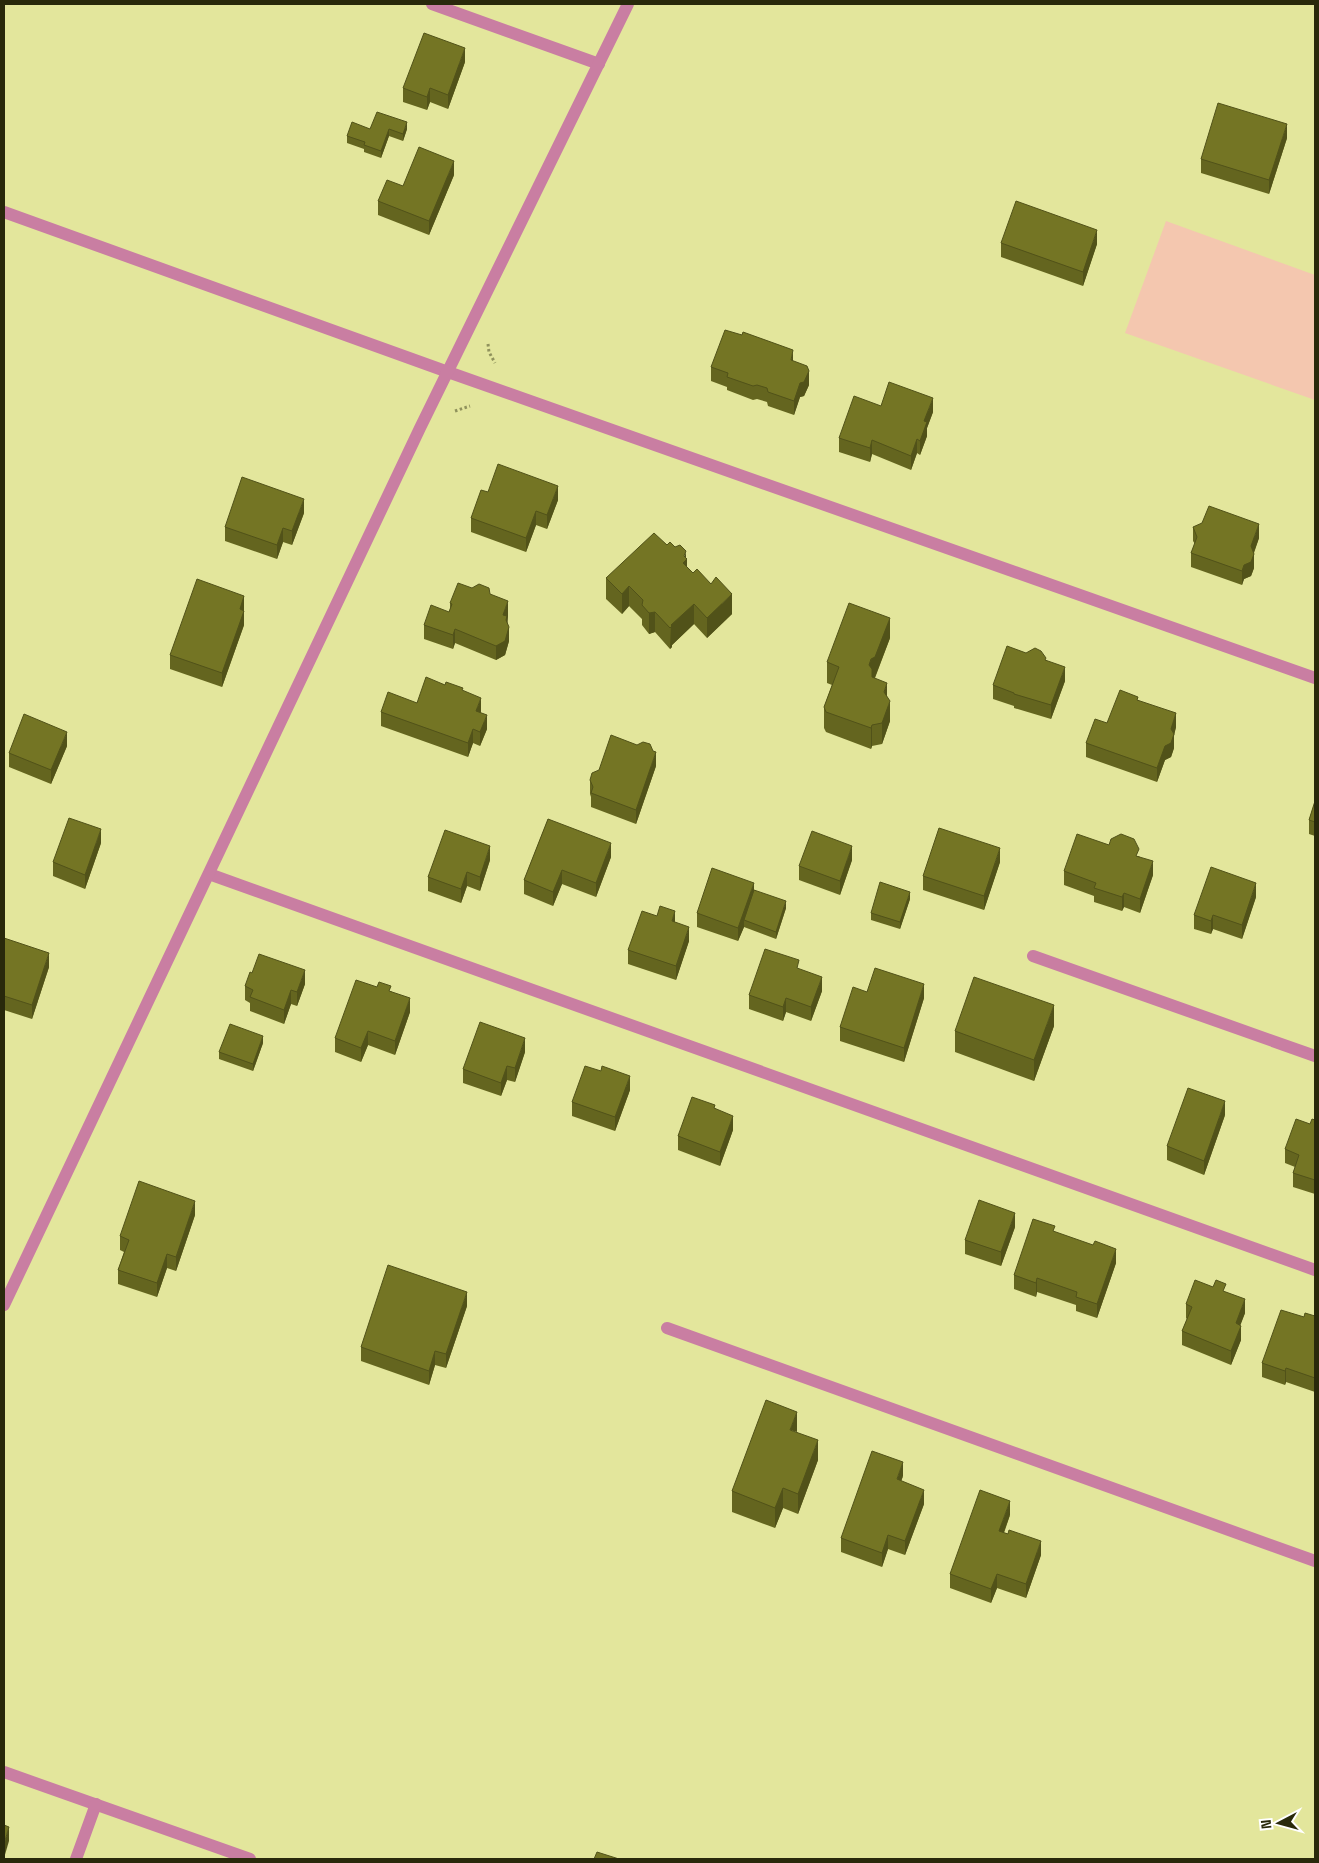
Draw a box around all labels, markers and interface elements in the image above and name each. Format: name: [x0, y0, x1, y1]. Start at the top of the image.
north arrow: [1254, 1798, 1304, 1848]
text: N: [1257, 1819, 1276, 1830]

